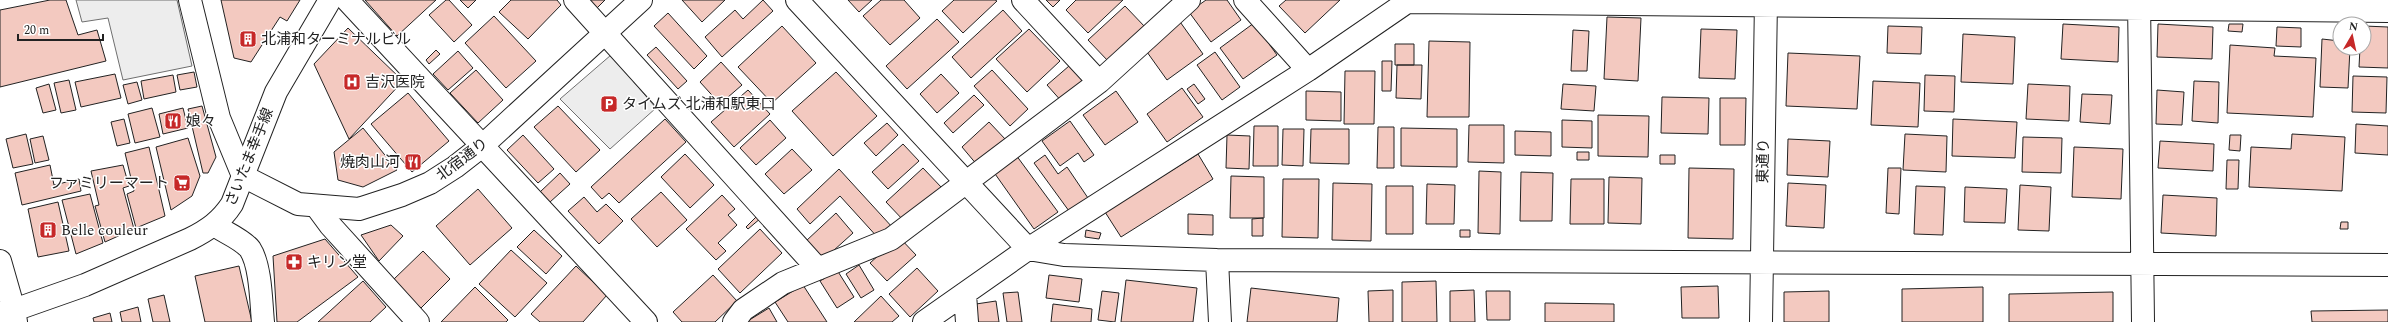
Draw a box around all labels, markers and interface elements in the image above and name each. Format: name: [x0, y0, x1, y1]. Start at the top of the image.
scale bar: [18, 16, 103, 42]
north arrow: [2332, 16, 2372, 56]
text: N: [2348, 18, 2359, 36]
text: 20 m: [24, 21, 49, 40]
place label: 北浦和ターミナルビル: [261, 28, 411, 51]
building icon: 北浦和ターミナルビル: [238, 29, 258, 49]
place label: 吉沢医院: [365, 71, 425, 94]
hospital icon: 吉沢医院: [342, 72, 362, 92]
place label: タイムズ 北浦和駅東口: [622, 93, 775, 116]
parking icon: タイムズ 北浦和駅東口: [599, 94, 619, 114]
street label: さいたま幸手線: [219, 104, 280, 210]
place label: 娘々: [186, 110, 216, 133]
restaurant icon: 娘々: [163, 111, 183, 131]
street label: 北宿通り: [431, 132, 493, 187]
street label: 東通り: [1752, 138, 1775, 184]
place label: 焼肉山河: [340, 151, 400, 174]
restaurant icon: 焼肉山河: [403, 152, 423, 172]
place label: ファミリーマート: [49, 172, 169, 195]
supermarket icon: ファミリーマート: [172, 173, 192, 193]
place label: Belle couleur: [61, 219, 148, 242]
building icon: Belle couleur: [38, 220, 58, 240]
place label: キリン堂: [307, 251, 367, 274]
pharmacy icon: キリン堂: [284, 252, 304, 272]

